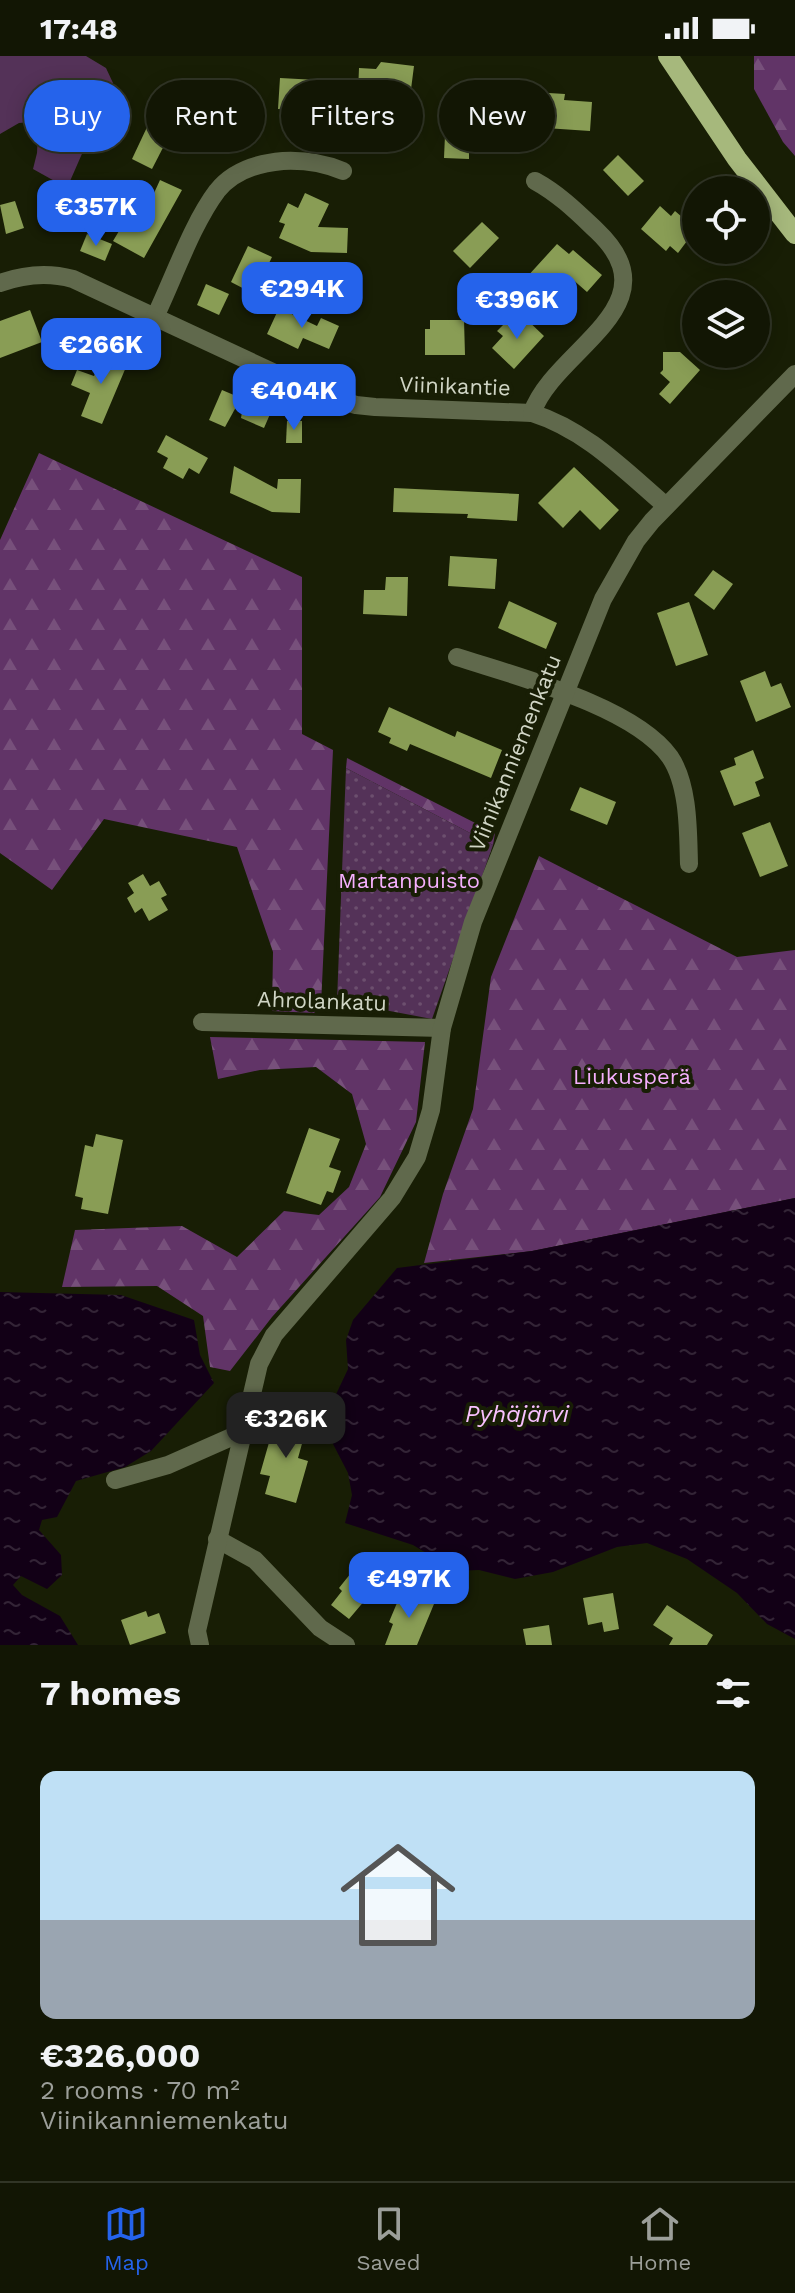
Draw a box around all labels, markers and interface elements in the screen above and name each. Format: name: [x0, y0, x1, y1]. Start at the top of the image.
text: 17:48: [40, 11, 118, 46]
chip: Buy: [24, 80, 130, 152]
chip: Rent: [146, 80, 265, 152]
chip: Filters: [281, 80, 423, 152]
chip: New: [439, 80, 555, 152]
map controls: [682, 176, 770, 368]
button: locate: [682, 176, 770, 264]
pin: €357K: [40, 180, 152, 248]
text: €357K: [55, 191, 137, 221]
pin: €294K: [246, 262, 358, 330]
text: €294K: [260, 273, 344, 303]
pin: €396K: [461, 273, 573, 341]
button: layers: [682, 280, 770, 368]
text: €396K: [475, 284, 559, 314]
pin: €266K: [45, 318, 157, 386]
text: €266K: [59, 329, 143, 359]
pin: €404K: [238, 364, 350, 432]
street label: Viinikantie: [399, 372, 511, 400]
text: €404K: [251, 375, 337, 405]
street label: Viinikanniemenkatu: [464, 651, 566, 855]
park label: Martanpuisto: [338, 868, 480, 893]
street label: Ahrolankatu: [257, 986, 387, 1016]
park label: Liukusperä: [573, 1064, 691, 1089]
pin: €326K: [230, 1392, 342, 1460]
water label: Pyhäjärvi: [465, 1400, 570, 1428]
text: €326K: [244, 1403, 328, 1433]
pin: €497K: [353, 1552, 465, 1620]
text: €497K: [367, 1563, 451, 1593]
icon: filters: [711, 1671, 755, 1715]
text: 7 homes: [40, 1673, 181, 1713]
icon: home: [326, 1823, 470, 1967]
text: €326,000: [40, 2035, 200, 2075]
text: 2 rooms · 70 m²: [40, 2075, 240, 2105]
text: Viinikanniemenkatu: [40, 2105, 288, 2135]
tab: Map: [104, 2202, 149, 2275]
tab: Saved: [357, 2202, 420, 2275]
tab: Home: [628, 2202, 691, 2275]

